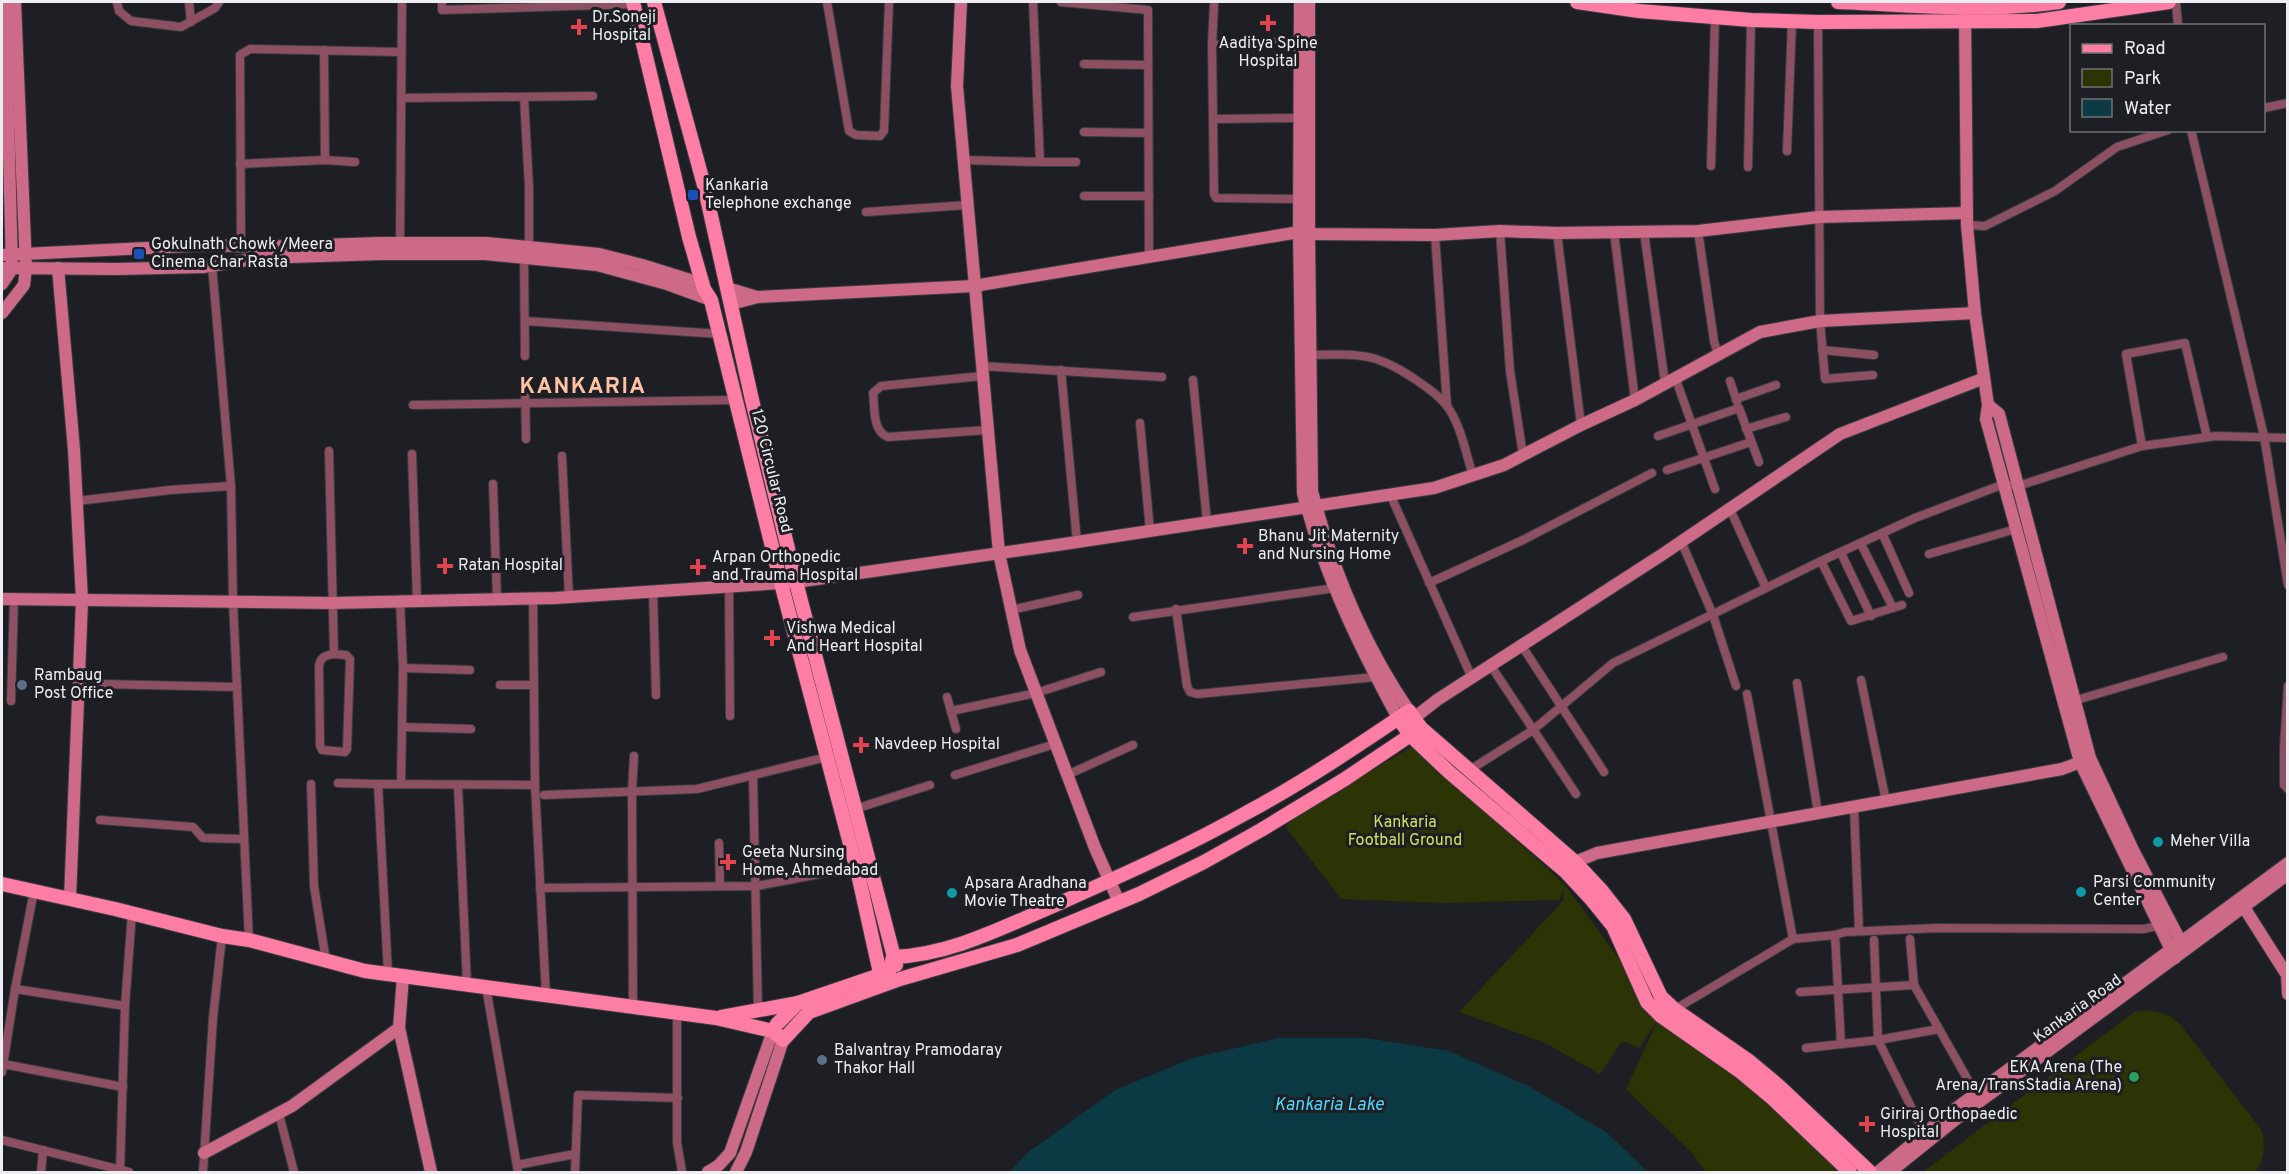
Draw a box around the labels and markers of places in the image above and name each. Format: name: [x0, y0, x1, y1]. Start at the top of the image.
place label: Dr.Soneji Hospital: [592, 8, 656, 46]
marker: Aaditya Spine Hospital: [1259, 14, 1277, 32]
marker: Dr.Soneji Hospital: [570, 18, 588, 36]
place label: Aaditya Spine Hospital: [1218, 34, 1318, 72]
place label: Kankaria Telephone exchange: [705, 176, 852, 214]
marker: Kankaria Telephone exchange: [686, 188, 700, 202]
place label: Gokulnath Chowk /Meera Cinema Char Rasta: [151, 235, 333, 273]
marker: Gokulnath Chowk /Meera Cinema Char Rasta: [132, 247, 146, 261]
place label: Bhanu Jit Maternity and Nursing Home: [1258, 527, 1399, 565]
marker: Bhanu Jit Maternity and Nursing Home: [1236, 537, 1254, 555]
place label: Arpan Orthopedic and Trauma Hospital: [712, 548, 858, 586]
place label: Ratan Hospital: [458, 556, 563, 576]
marker: Ratan Hospital: [436, 557, 454, 575]
marker: Arpan Orthopedic and Trauma Hospital: [689, 558, 707, 576]
place label: Vishwa Medical And Heart Hospital: [786, 619, 923, 657]
marker: Vishwa Medical And Heart Hospital: [763, 629, 781, 647]
place label: Rambaug Post Office: [34, 666, 113, 704]
marker: Rambaug Post Office: [15, 678, 29, 692]
place label: Navdeep Hospital: [874, 735, 1000, 755]
marker: Navdeep Hospital: [852, 736, 870, 754]
place label: Meher Villa: [2170, 832, 2250, 852]
marker: Meher Villa: [2151, 835, 2165, 849]
place label: Geeta Nursing Home, Ahmedabad: [742, 843, 878, 881]
marker: Geeta Nursing Home, Ahmedabad: [719, 853, 737, 871]
place label: Parsi Community Center: [2093, 873, 2216, 911]
place label: Apsara Aradhana Movie Theatre: [964, 874, 1087, 912]
marker: Parsi Community Center: [2074, 885, 2088, 899]
marker: Apsara Aradhana Movie Theatre: [945, 886, 959, 900]
place label: Balvantray Pramodaray Thakor Hall: [834, 1041, 1002, 1079]
marker: Balvantray Pramodaray Thakor Hall: [815, 1053, 829, 1067]
place label: EKA Arena (The Arena/TransStadia Arena): [1935, 1058, 2122, 1096]
marker: EKA Arena (The Arena/TransStadia Arena): [2127, 1070, 2141, 1084]
place label: Giriraj Orthopaedic Hospital: [1880, 1105, 2018, 1143]
marker: Giriraj Orthopaedic Hospital: [1858, 1115, 1876, 1133]

